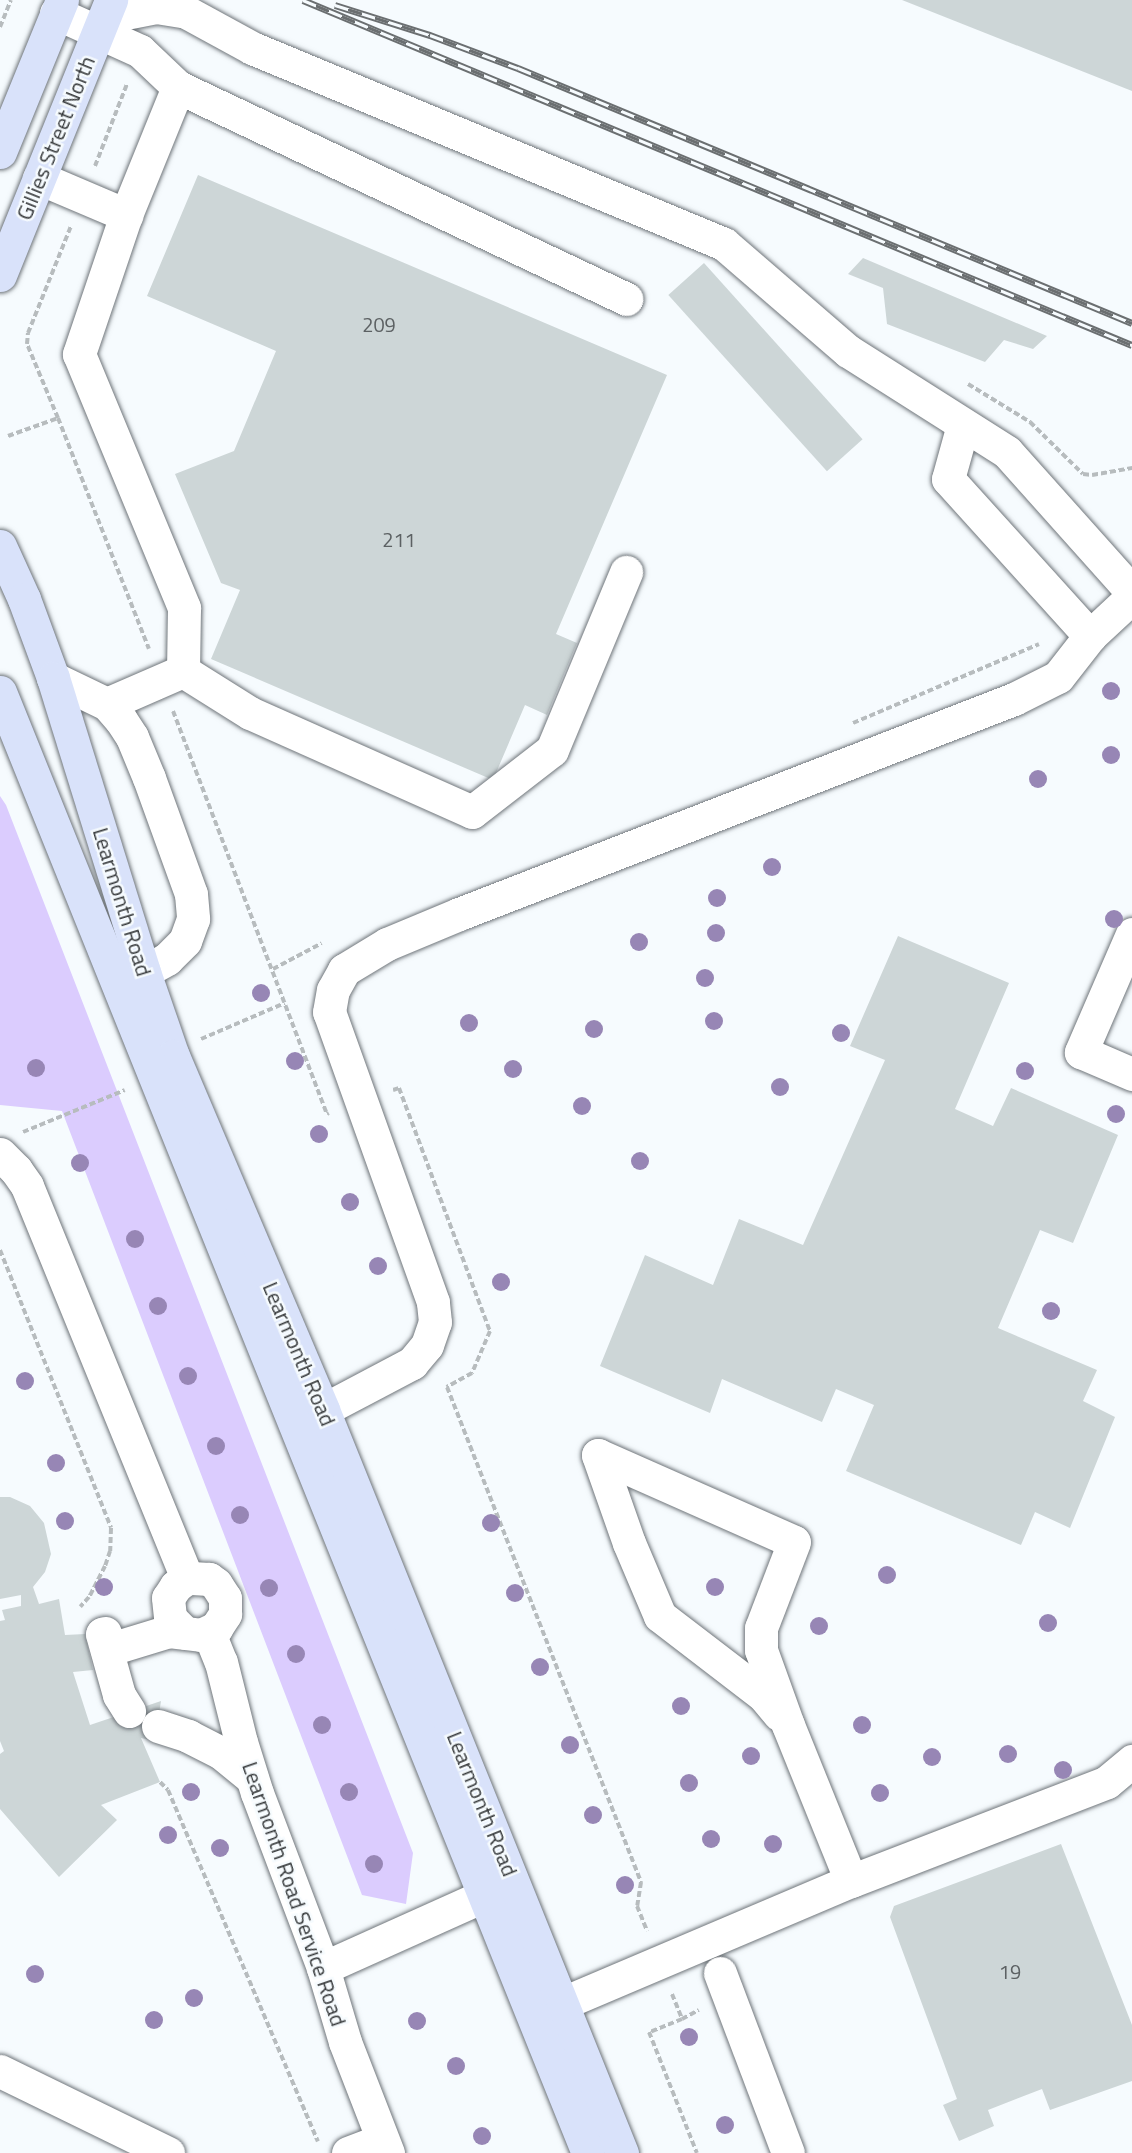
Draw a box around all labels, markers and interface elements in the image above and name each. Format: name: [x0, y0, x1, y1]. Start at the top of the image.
street label: Gillies Street North: [11, 52, 101, 224]
house number: 209: [362, 312, 396, 336]
house number: 211: [382, 527, 416, 551]
street label: Learmonth Road: [87, 825, 157, 979]
street label: Learmonth Road: [257, 1278, 341, 1430]
street label: Learmonth Road: [441, 1728, 523, 1880]
street label: Learmonth Road Service Road: [236, 1758, 352, 2030]
house number: 19: [999, 1959, 1021, 1983]

